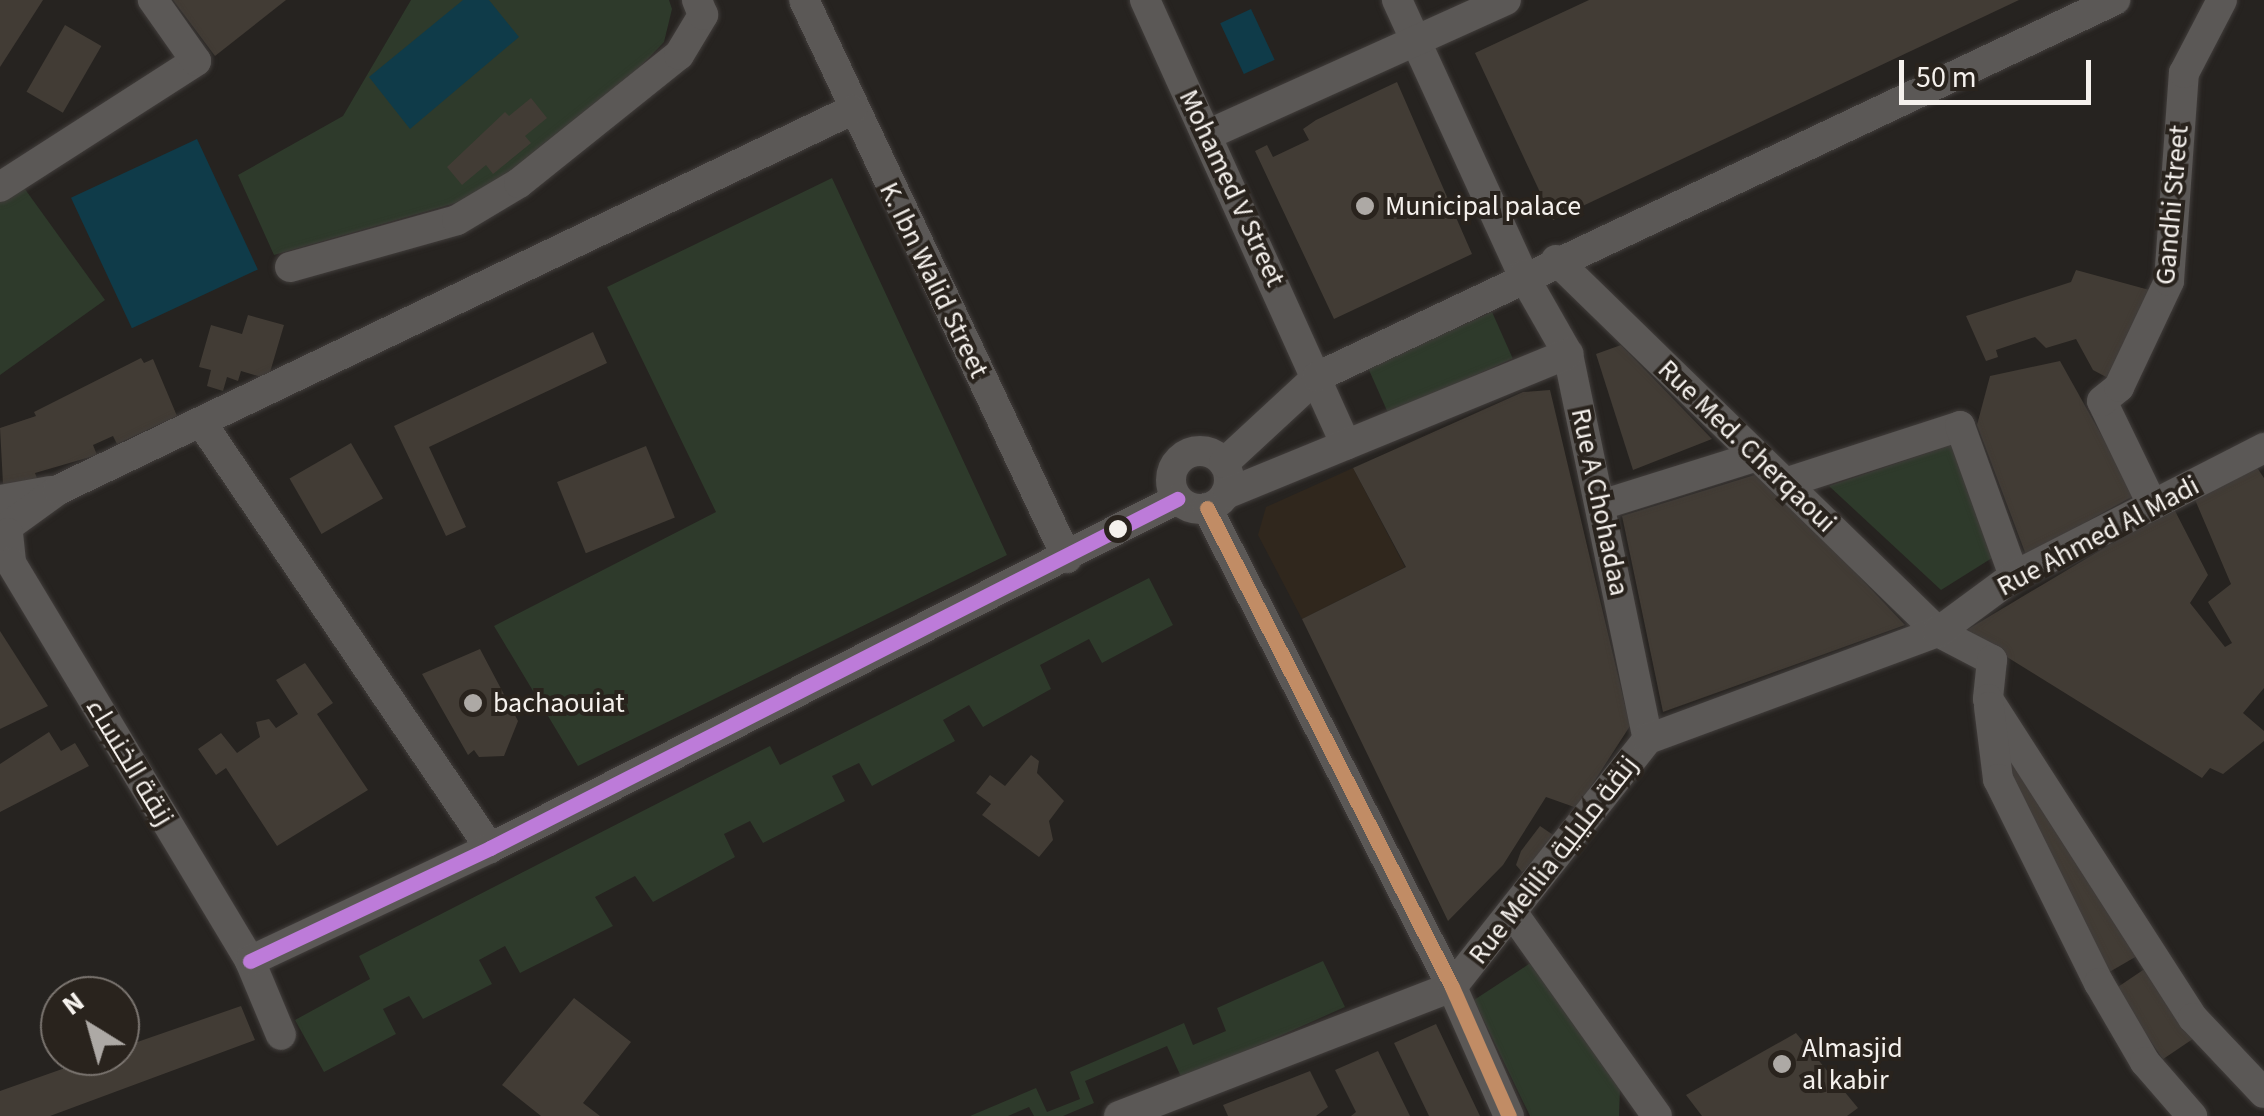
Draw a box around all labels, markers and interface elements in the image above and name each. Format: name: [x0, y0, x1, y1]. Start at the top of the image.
scale bar: [1904, 40, 2096, 102]
text: 50 m: [1916, 56, 1977, 99]
street label: Mohamed V Street: [1172, 84, 1292, 292]
street label: Gandhi Street: [2148, 124, 2196, 286]
street label: K. Ibn Walid Street: [872, 177, 996, 383]
place label: Municipal palace: [1385, 189, 1581, 223]
marker: Municipal palace: [1354, 195, 1376, 217]
street label: Rue Med. Cherqaoui: [1651, 352, 1843, 540]
street label: Rue A Chohadaa: [1564, 405, 1636, 599]
street label: Rue Ahmed Al Madi: [1991, 469, 2205, 603]
unlabelled marker: [1108, 519, 1128, 539]
place label: bachaouiat: [493, 686, 625, 720]
street label: زنقة الخنساء: [79, 692, 181, 832]
marker: bachaouiat: [462, 692, 484, 714]
street label: Rue Melilia زنقة مليلية: [1461, 749, 1645, 971]
north arrow: [40, 976, 140, 1076]
text: N: [54, 982, 93, 1025]
place label: Almasjid al kabir: [1802, 1031, 1903, 1097]
marker: Almasjid al kabir: [1771, 1053, 1793, 1075]

